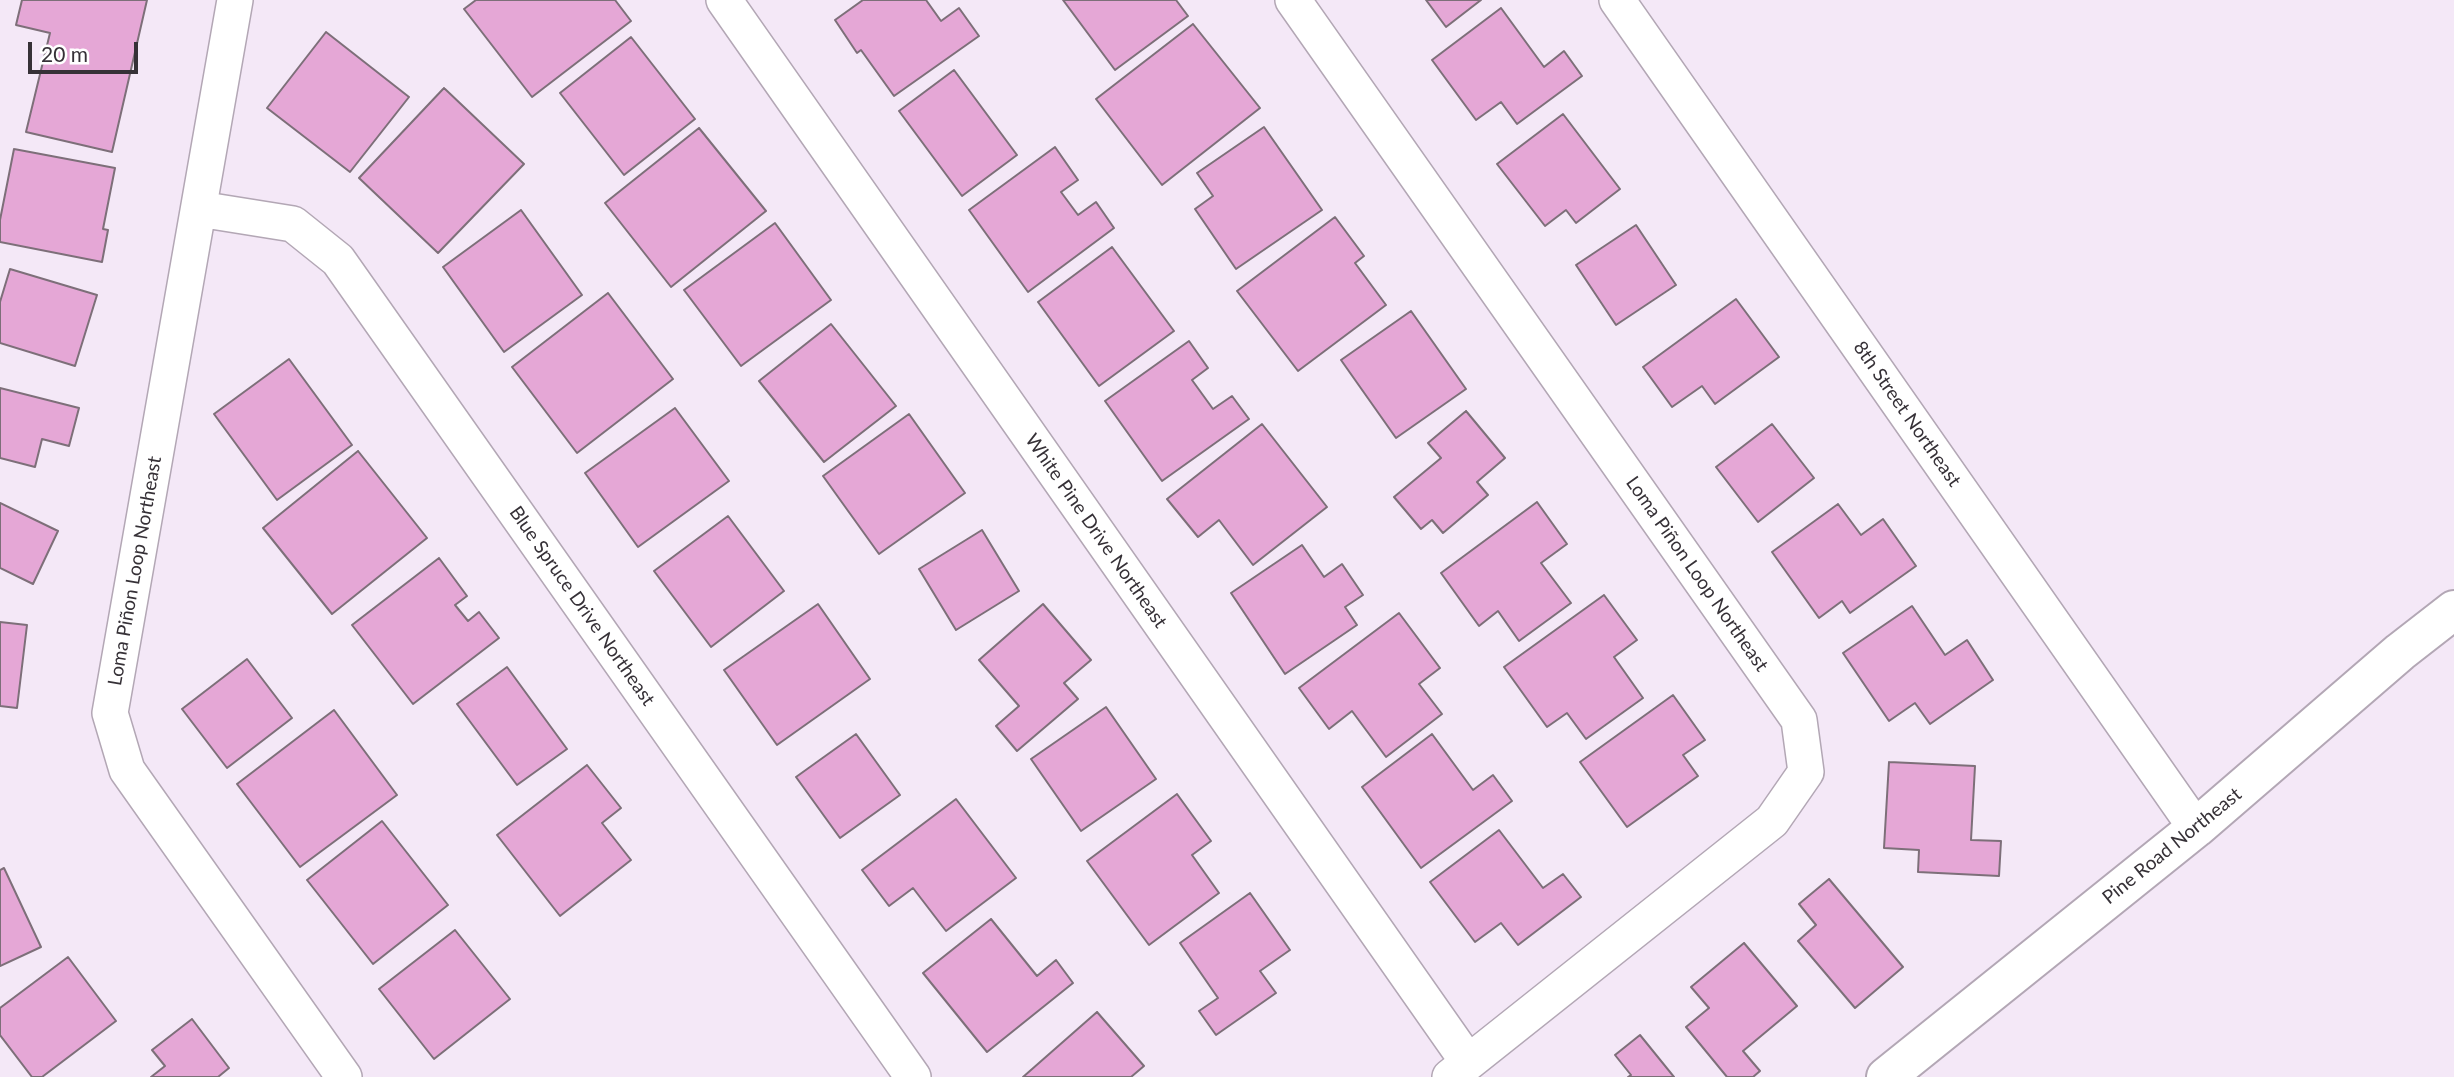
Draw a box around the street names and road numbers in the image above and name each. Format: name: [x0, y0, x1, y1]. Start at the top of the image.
street label: 8th Street Northeast: [1848, 337, 1966, 491]
street label: White Pine Drive Northeast: [1020, 430, 1172, 632]
street label: Loma Piñon Loop Northeast: [104, 455, 166, 687]
street label: Loma Piñon Loop Northeast: [1621, 472, 1773, 676]
street label: Blue Spruce Drive Northeast: [504, 502, 660, 710]
street label: Pine Road Northeast: [2098, 783, 2246, 909]

